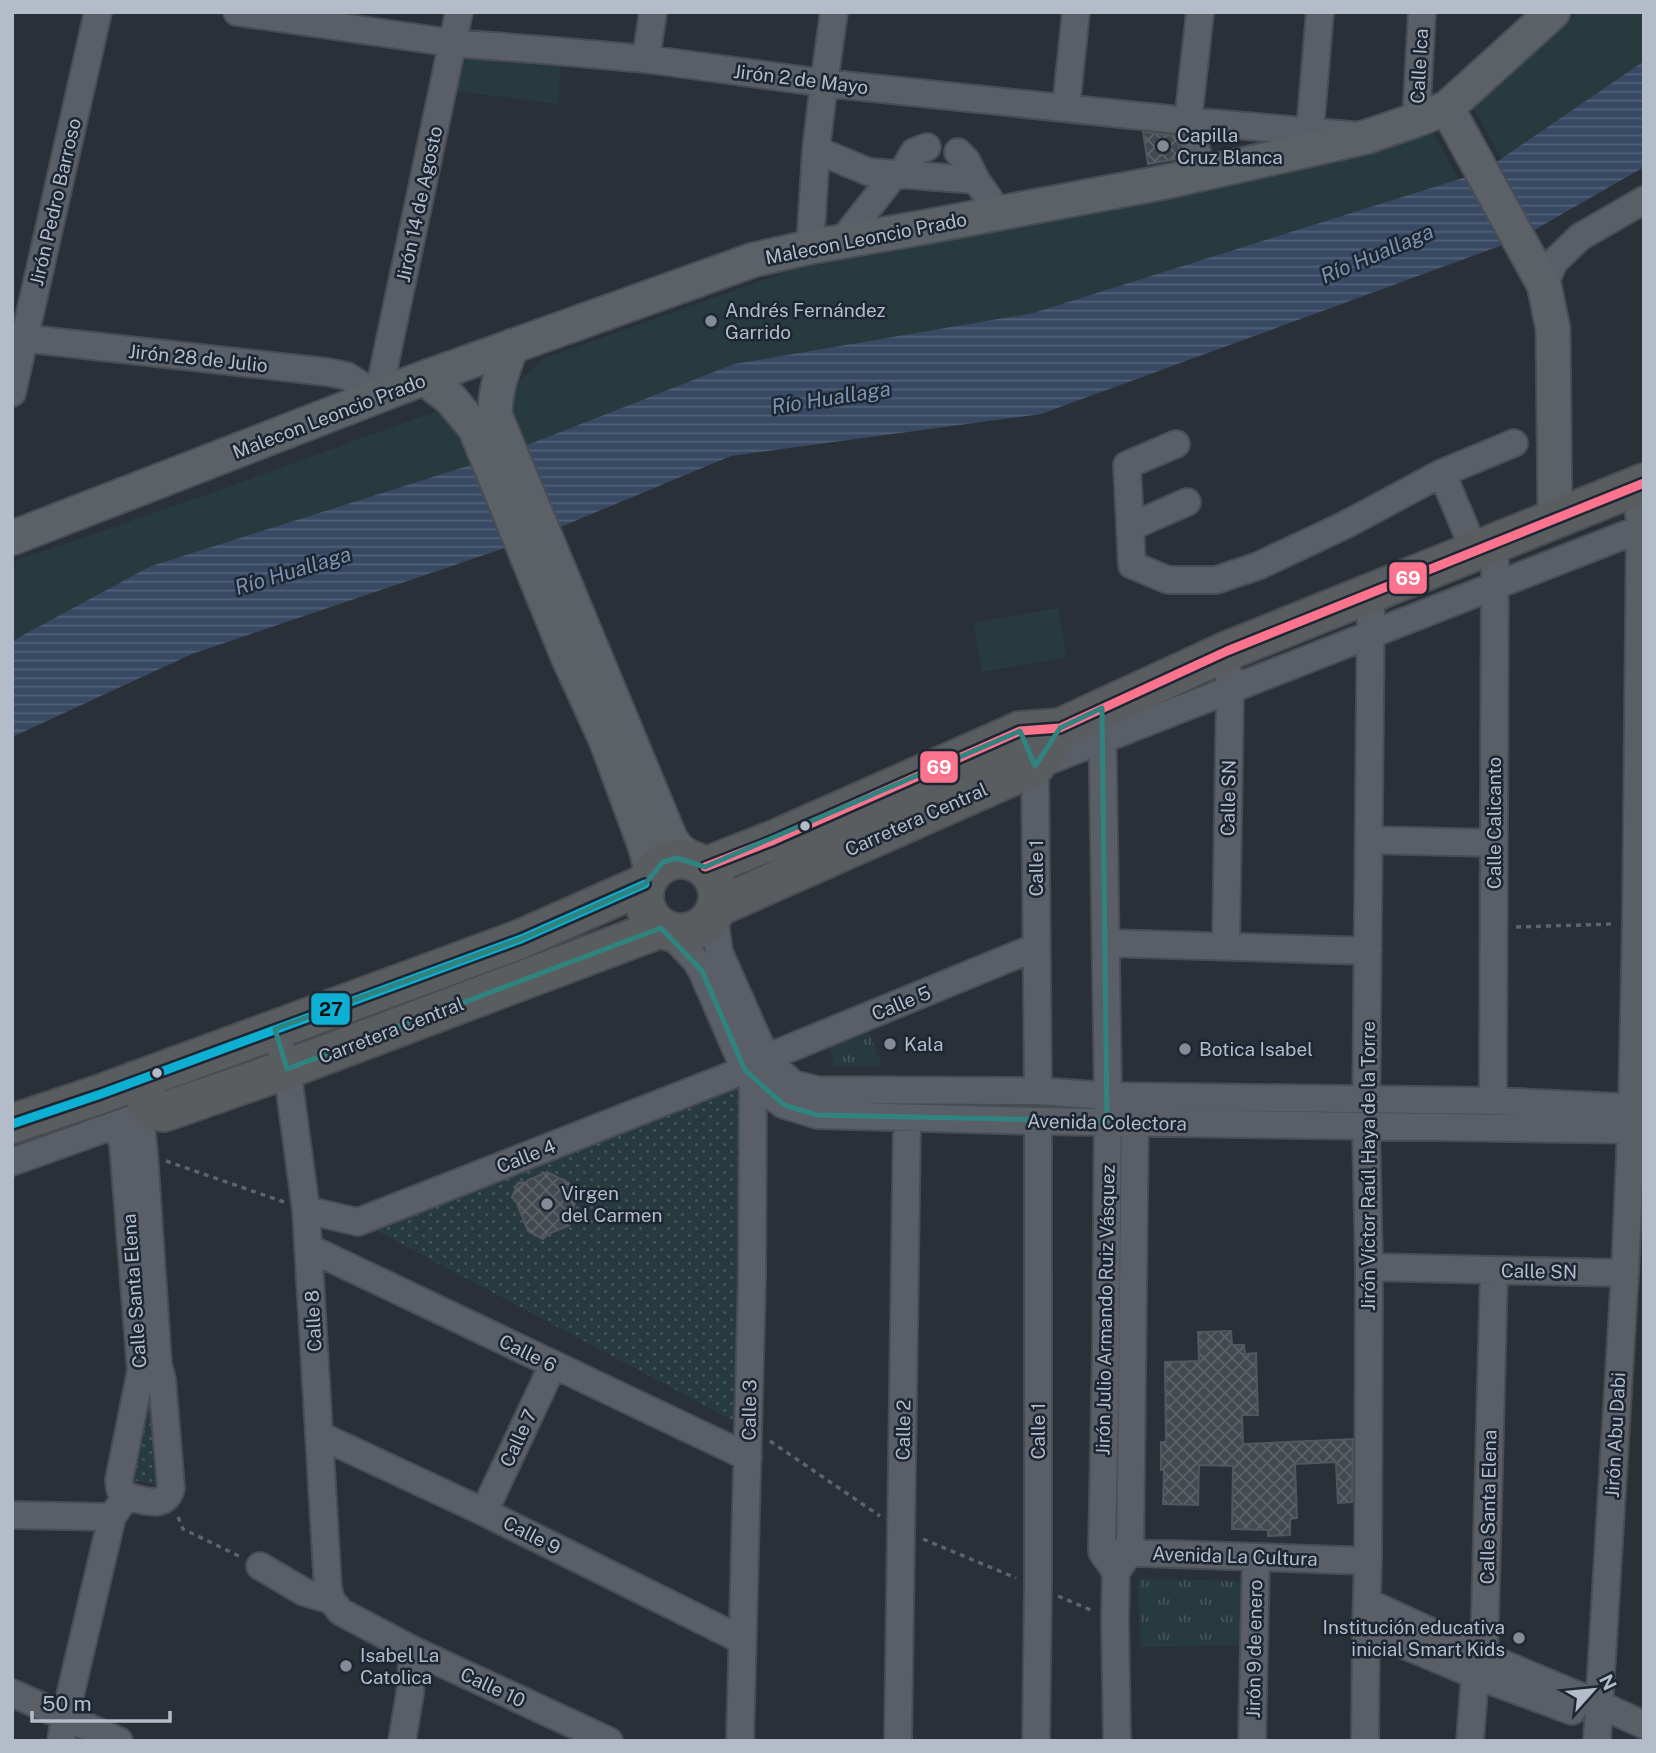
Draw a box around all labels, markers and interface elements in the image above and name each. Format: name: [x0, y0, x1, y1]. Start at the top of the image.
street label: Calle Ica: [1406, 28, 1432, 104]
street label: Jirón 2 de Mayo: [732, 60, 870, 98]
street label: Jirón Pedro Barroso: [25, 116, 85, 288]
street label: Jirón 14 de Agosto: [392, 124, 446, 284]
place label: Capilla Cruz Blanca: [1177, 124, 1283, 168]
marker: Capilla Cruz Blanca: [1155, 138, 1171, 154]
street label: Malecon Leoncio Prado: [763, 208, 969, 268]
water label: Río Huallaga: [1317, 219, 1437, 289]
place label: Andrés Fernández Garrido: [725, 299, 886, 343]
marker: Andrés Fernández Garrido: [703, 313, 719, 329]
street label: Jirón 28 de Julio: [127, 340, 269, 376]
street label: Malecon Leoncio Prado: [229, 369, 429, 463]
water label: Río Huallaga: [770, 376, 892, 419]
water label: Río Huallaga: [232, 541, 354, 600]
line badge: 69: [1388, 561, 1428, 595]
text: 69: [1395, 567, 1421, 589]
line badge: 69: [919, 750, 959, 784]
text: 69: [926, 756, 952, 778]
street label: Calle Calicanto: [1483, 757, 1505, 889]
street label: Calle SN: [1216, 760, 1240, 836]
street label: Carretera Central: [841, 778, 991, 860]
unlabelled marker: [798, 819, 812, 833]
street label: Calle 1: [1025, 839, 1047, 897]
street label: Calle 5: [868, 981, 934, 1025]
line badge: 27: [310, 992, 351, 1026]
street label: Carretera Central: [315, 992, 467, 1068]
text: 27: [319, 998, 343, 1020]
street label: Jirón Víctor Raúl Haya de la Torre: [1357, 1021, 1379, 1311]
place label: Kala: [904, 1033, 943, 1055]
marker: Kala: [882, 1036, 898, 1052]
place label: Botica Isabel: [1199, 1038, 1313, 1060]
marker: Botica Isabel: [1177, 1041, 1193, 1057]
unlabelled marker: [150, 1066, 164, 1080]
street label: Avenida Colectora: [1027, 1110, 1187, 1134]
street label: Calle 4: [493, 1135, 559, 1177]
street label: Jirón Julio Armando Ruiz Vásquez: [1091, 1164, 1119, 1456]
place label: Virgen del Carmen: [561, 1182, 663, 1226]
marker: Virgen del Carmen: [539, 1196, 555, 1212]
street label: Calle Santa Elena: [118, 1213, 150, 1369]
street label: Calle SN: [1501, 1259, 1577, 1283]
street label: Calle 8: [300, 1290, 326, 1352]
street label: Calle 6: [496, 1330, 560, 1376]
street label: Jirón Abu Dabi: [1601, 1372, 1629, 1498]
street label: Calle 3: [737, 1379, 761, 1441]
street label: Calle 2: [891, 1399, 915, 1461]
street label: Calle 1: [1027, 1402, 1049, 1460]
street label: Calle 7: [495, 1406, 541, 1470]
street label: Calle Santa Elena: [1476, 1429, 1500, 1585]
street label: Calle 9: [500, 1511, 564, 1559]
street label: Avenida La Cultura: [1152, 1542, 1318, 1570]
street label: Jirón 9 de enero: [1242, 1579, 1266, 1719]
place label: Institución educativa inicial Smart Kids: [1323, 1616, 1505, 1660]
marker: Institución educativa inicial Smart Kids: [1511, 1630, 1527, 1646]
place label: Isabel La Catolica: [360, 1644, 439, 1688]
north arrow: [1558, 1655, 1628, 1725]
marker: Isabel La Catolica: [338, 1658, 354, 1674]
street label: Calle 10: [457, 1662, 529, 1712]
text: N: [1595, 1671, 1621, 1694]
scale bar: [32, 1680, 170, 1724]
text: 50 m: [42, 1691, 92, 1716]

